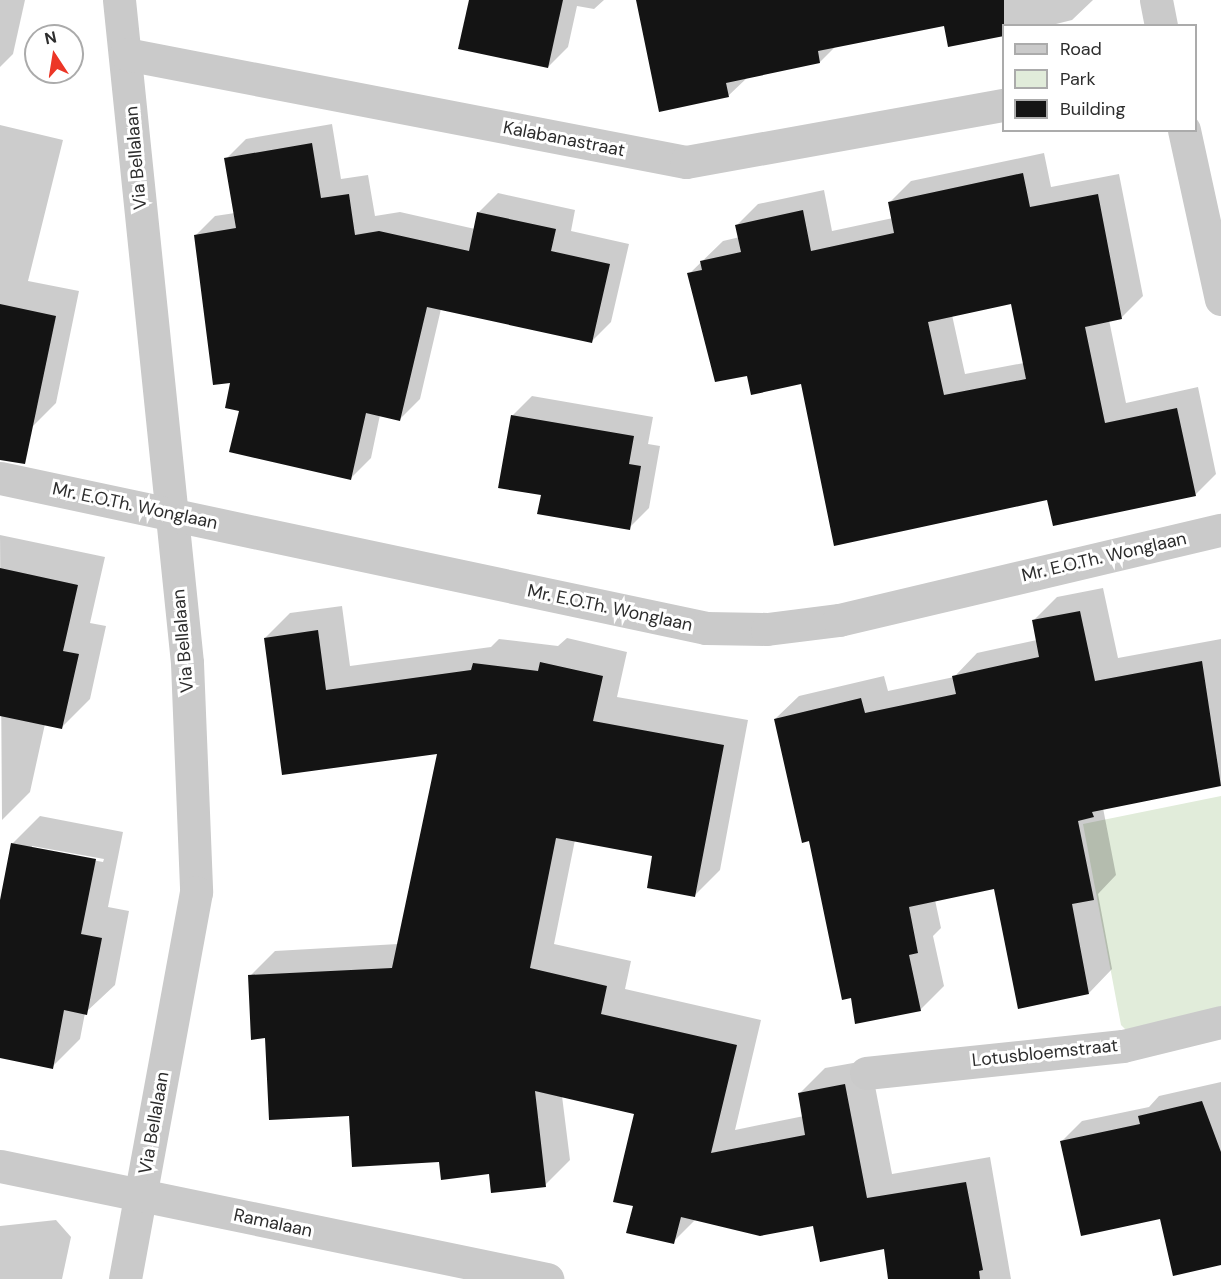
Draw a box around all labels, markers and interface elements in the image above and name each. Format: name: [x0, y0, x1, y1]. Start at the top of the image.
north arrow: [24, 24, 84, 84]
legend: [1002, 24, 1197, 132]
text: N: [43, 26, 58, 49]
text: Road: [1060, 37, 1102, 61]
text: Park: [1060, 67, 1096, 91]
text: Building: [1060, 97, 1125, 121]
street label: Via Bellalaan: [121, 105, 151, 211]
street label: Kalabanastraat: [501, 117, 627, 161]
street label: Mr. E.O.Th. Wonglaan: [50, 478, 220, 534]
street label: Mr. E.O.Th. Wonglaan: [1020, 528, 1188, 586]
street label: Mr. E.O.Th. Wonglaan: [525, 580, 695, 636]
street label: Via Bellalaan: [168, 588, 198, 694]
street label: Lotusbloemstraat: [971, 1035, 1119, 1071]
street label: Via Bellalaan: [134, 1070, 174, 1176]
street label: Ramalaan: [232, 1204, 314, 1242]

